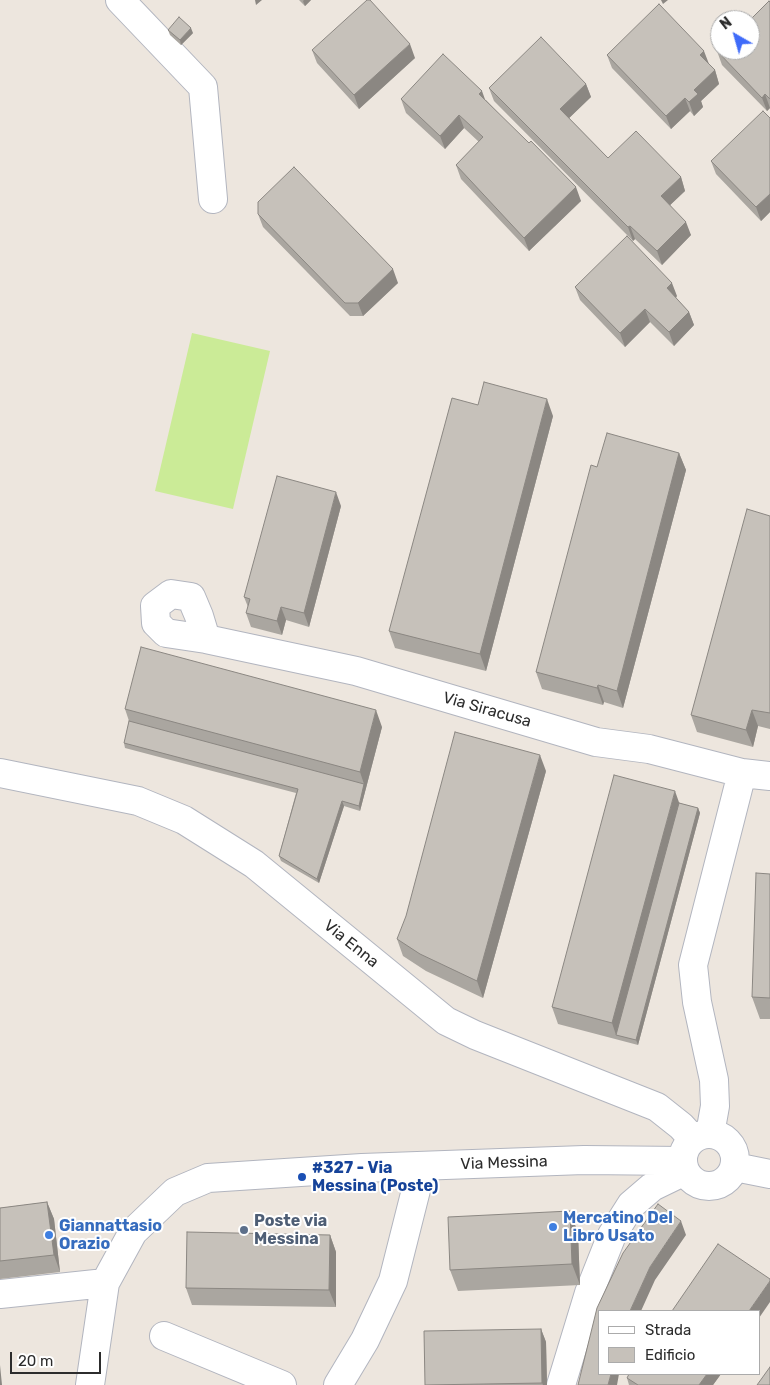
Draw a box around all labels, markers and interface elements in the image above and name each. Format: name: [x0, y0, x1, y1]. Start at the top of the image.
north arrow: [710, 10, 760, 60]
text: N: [717, 14, 735, 33]
street label: Via Siracusa: [441, 688, 533, 732]
street label: Via Enna: [320, 916, 382, 972]
street label: Via Messina: [460, 1152, 548, 1174]
place label: #327 - Via Messina (Poste): [312, 1158, 438, 1196]
marker: #327 - Via Messina (Poste): [296, 1171, 308, 1183]
place label: Mercatino Del Libro Usato: [563, 1208, 673, 1246]
place label: Poste via Messina: [254, 1211, 327, 1249]
place label: Giannattasio Orazio: [59, 1216, 162, 1254]
marker: Mercatino Del Libro Usato: [547, 1221, 559, 1233]
marker: Poste via Messina: [238, 1224, 250, 1236]
marker: Giannattasio Orazio: [43, 1229, 55, 1241]
legend: [598, 1310, 760, 1375]
text: Strada: [645, 1321, 691, 1339]
scale bar: [12, 1342, 104, 1374]
text: Edificio: [645, 1346, 695, 1364]
text: 20 m: [18, 1352, 53, 1370]

